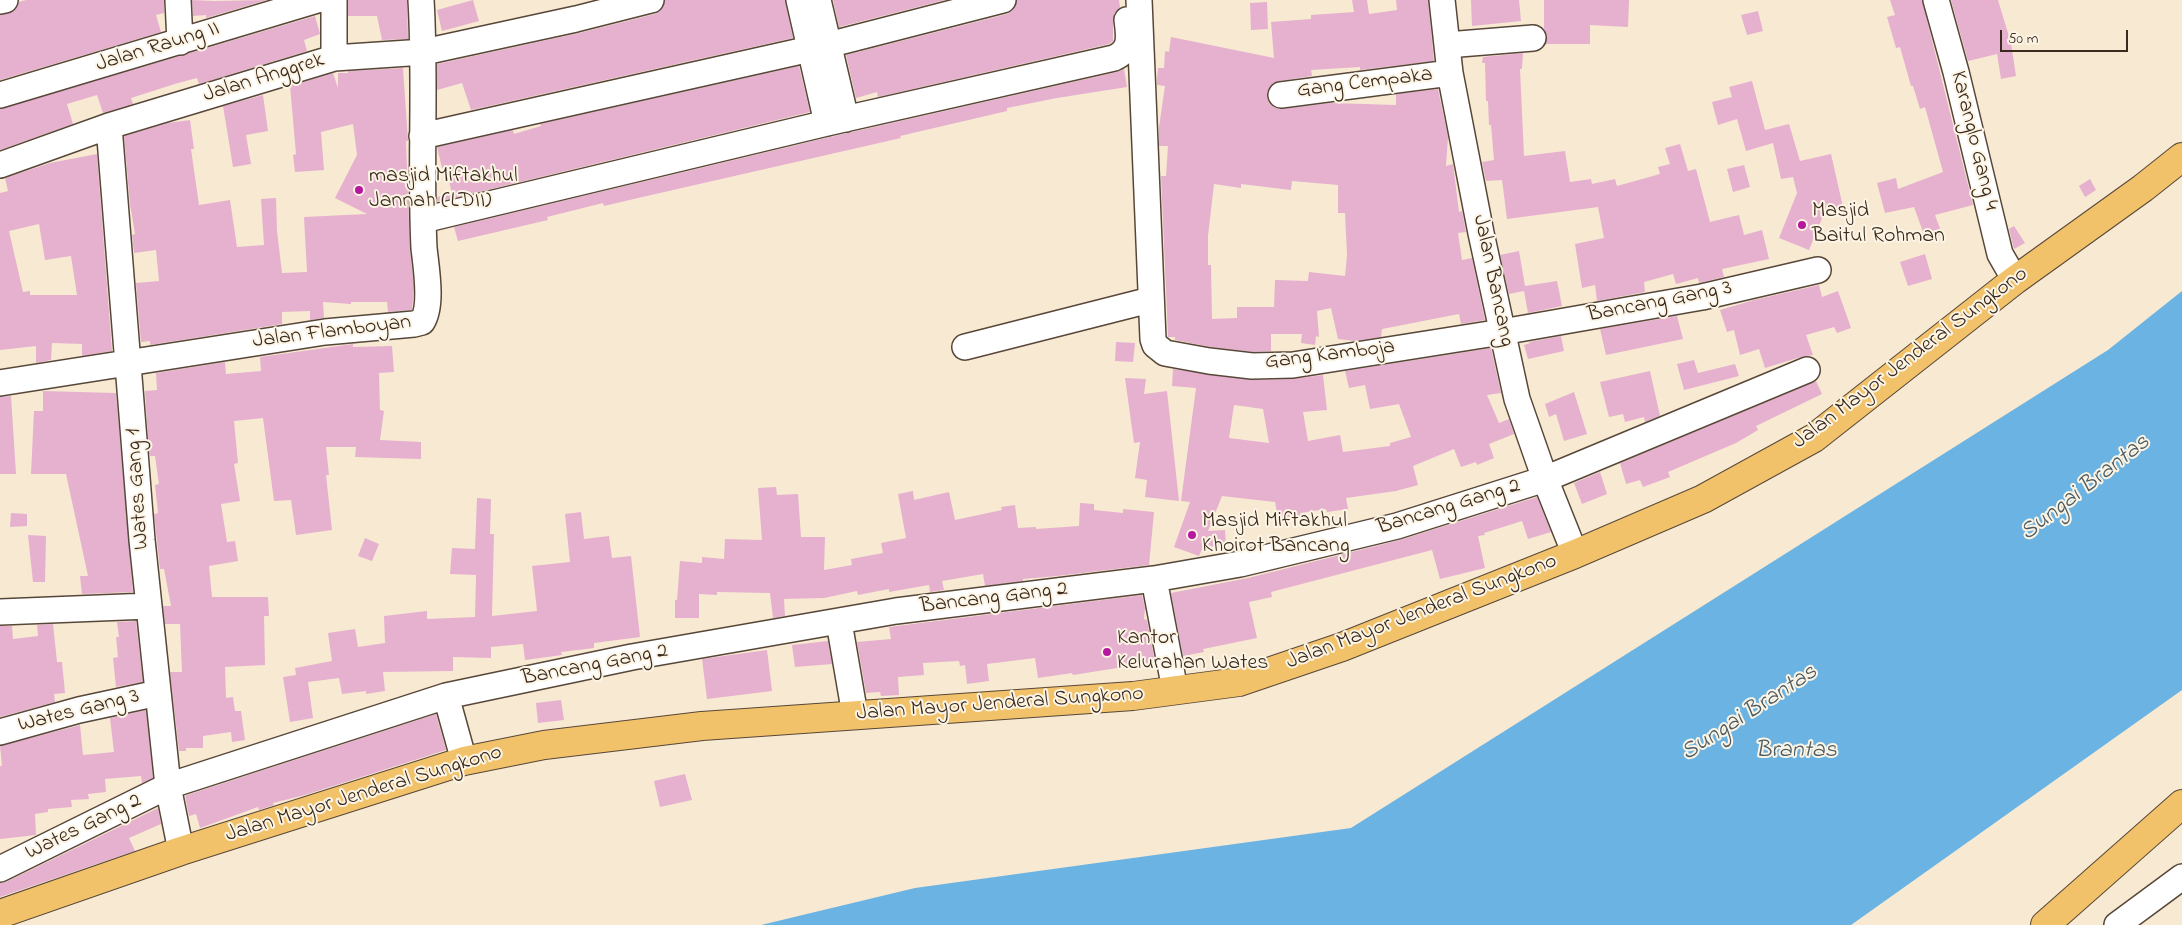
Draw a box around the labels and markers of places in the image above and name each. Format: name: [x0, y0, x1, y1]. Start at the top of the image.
place label: masjid Miftakhul Jannah (LDII): [369, 164, 518, 215]
marker: masjid Miftakhul Jannah (LDII): [353, 184, 365, 196]
place label: Masjid Baitul Rohman: [1812, 199, 1945, 250]
marker: Masjid Baitul Rohman: [1796, 219, 1808, 231]
place label: Masjid Miftakhul Khoirot Bancang: [1202, 509, 1350, 560]
marker: Masjid Miftakhul Khoirot Bancang: [1186, 529, 1198, 541]
place label: Kantor Kelurahan Wates: [1117, 626, 1268, 678]
marker: Kantor Kelurahan Wates: [1101, 646, 1113, 658]

